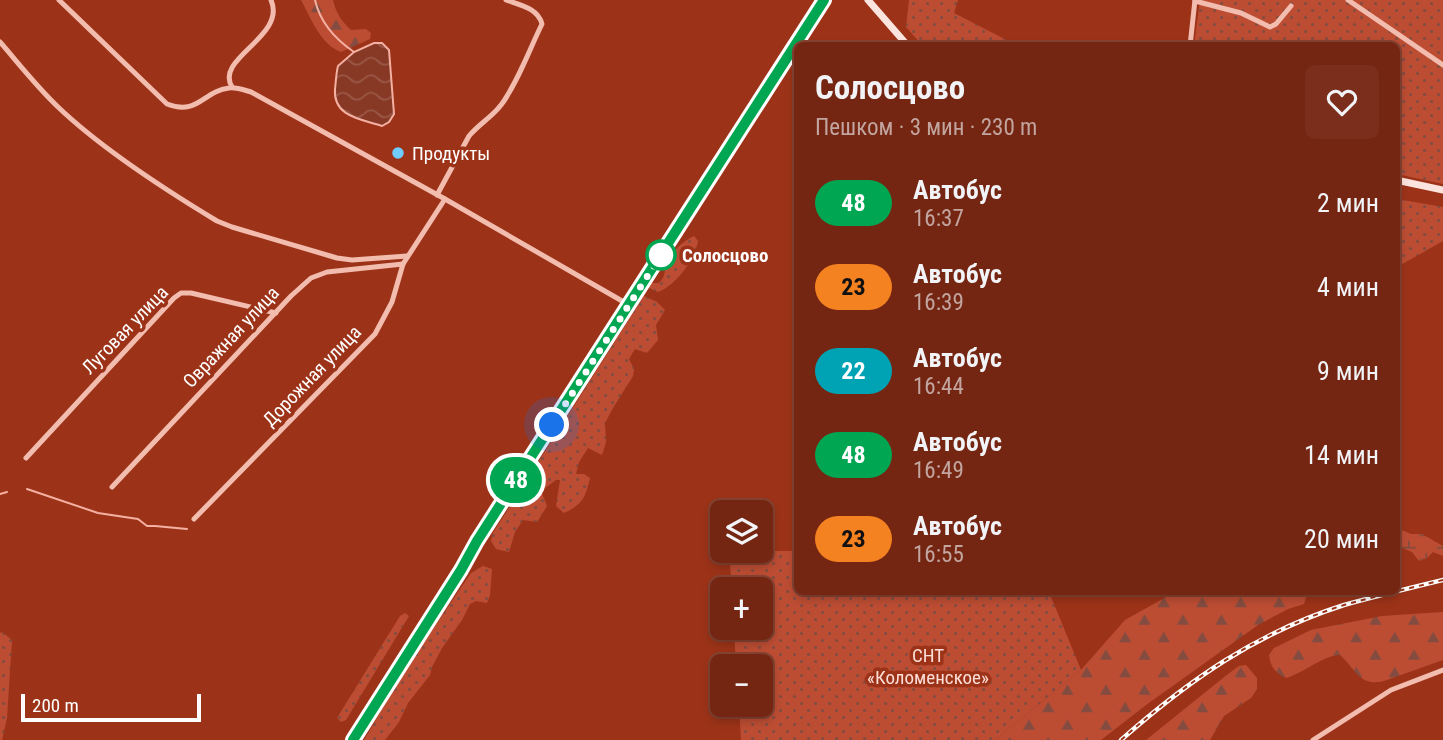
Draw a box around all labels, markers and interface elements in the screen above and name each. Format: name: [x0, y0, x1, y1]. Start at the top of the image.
button: heart: [1305, 65, 1379, 139]
text: Солосцово: [815, 68, 965, 107]
text: Пешком · 3 мин · 230 m: [815, 114, 1037, 141]
place label: Продукты: [412, 142, 490, 165]
marker: Продукты: [390, 145, 406, 161]
text: Автобус: [913, 175, 1002, 205]
text: 2 мин: [1317, 188, 1379, 218]
text: 48: [841, 189, 866, 217]
text: 16:37: [913, 205, 964, 232]
marker: Солосцово: [646, 240, 676, 270]
place label: Солосцово: [682, 244, 769, 267]
text: Автобус: [913, 259, 1002, 289]
text: 4 мин: [1317, 272, 1379, 302]
text: 23: [841, 273, 866, 301]
street label: Луговая улица: [77, 281, 173, 379]
street label: Овражная улица: [178, 282, 284, 392]
text: 16:39: [913, 289, 964, 316]
street label: Дорожная улица: [258, 321, 366, 431]
text: Автобус: [913, 343, 1002, 373]
text: 9 мин: [1317, 356, 1379, 386]
text: 22: [841, 357, 866, 385]
text: 16:44: [913, 373, 964, 400]
your location: [534, 407, 569, 442]
text: Автобус: [913, 427, 1002, 457]
text: 14 мин: [1304, 440, 1379, 470]
text: 48: [841, 441, 866, 469]
line badge: 48: [484, 457, 548, 503]
text: 16:49: [913, 457, 964, 484]
text: 48: [504, 466, 528, 494]
map controls: [710, 500, 773, 717]
button: layers: [710, 500, 773, 563]
text: Автобус: [913, 511, 1002, 541]
text: 20 мин: [1304, 524, 1379, 554]
text: 23: [841, 525, 866, 553]
text: 16:55: [913, 541, 964, 568]
button: +: [710, 577, 773, 640]
park label: СНТ «Коломенское»: [867, 644, 989, 689]
button: −: [710, 654, 773, 717]
scale bar: [21, 691, 201, 723]
text: 200 m: [32, 694, 79, 717]

